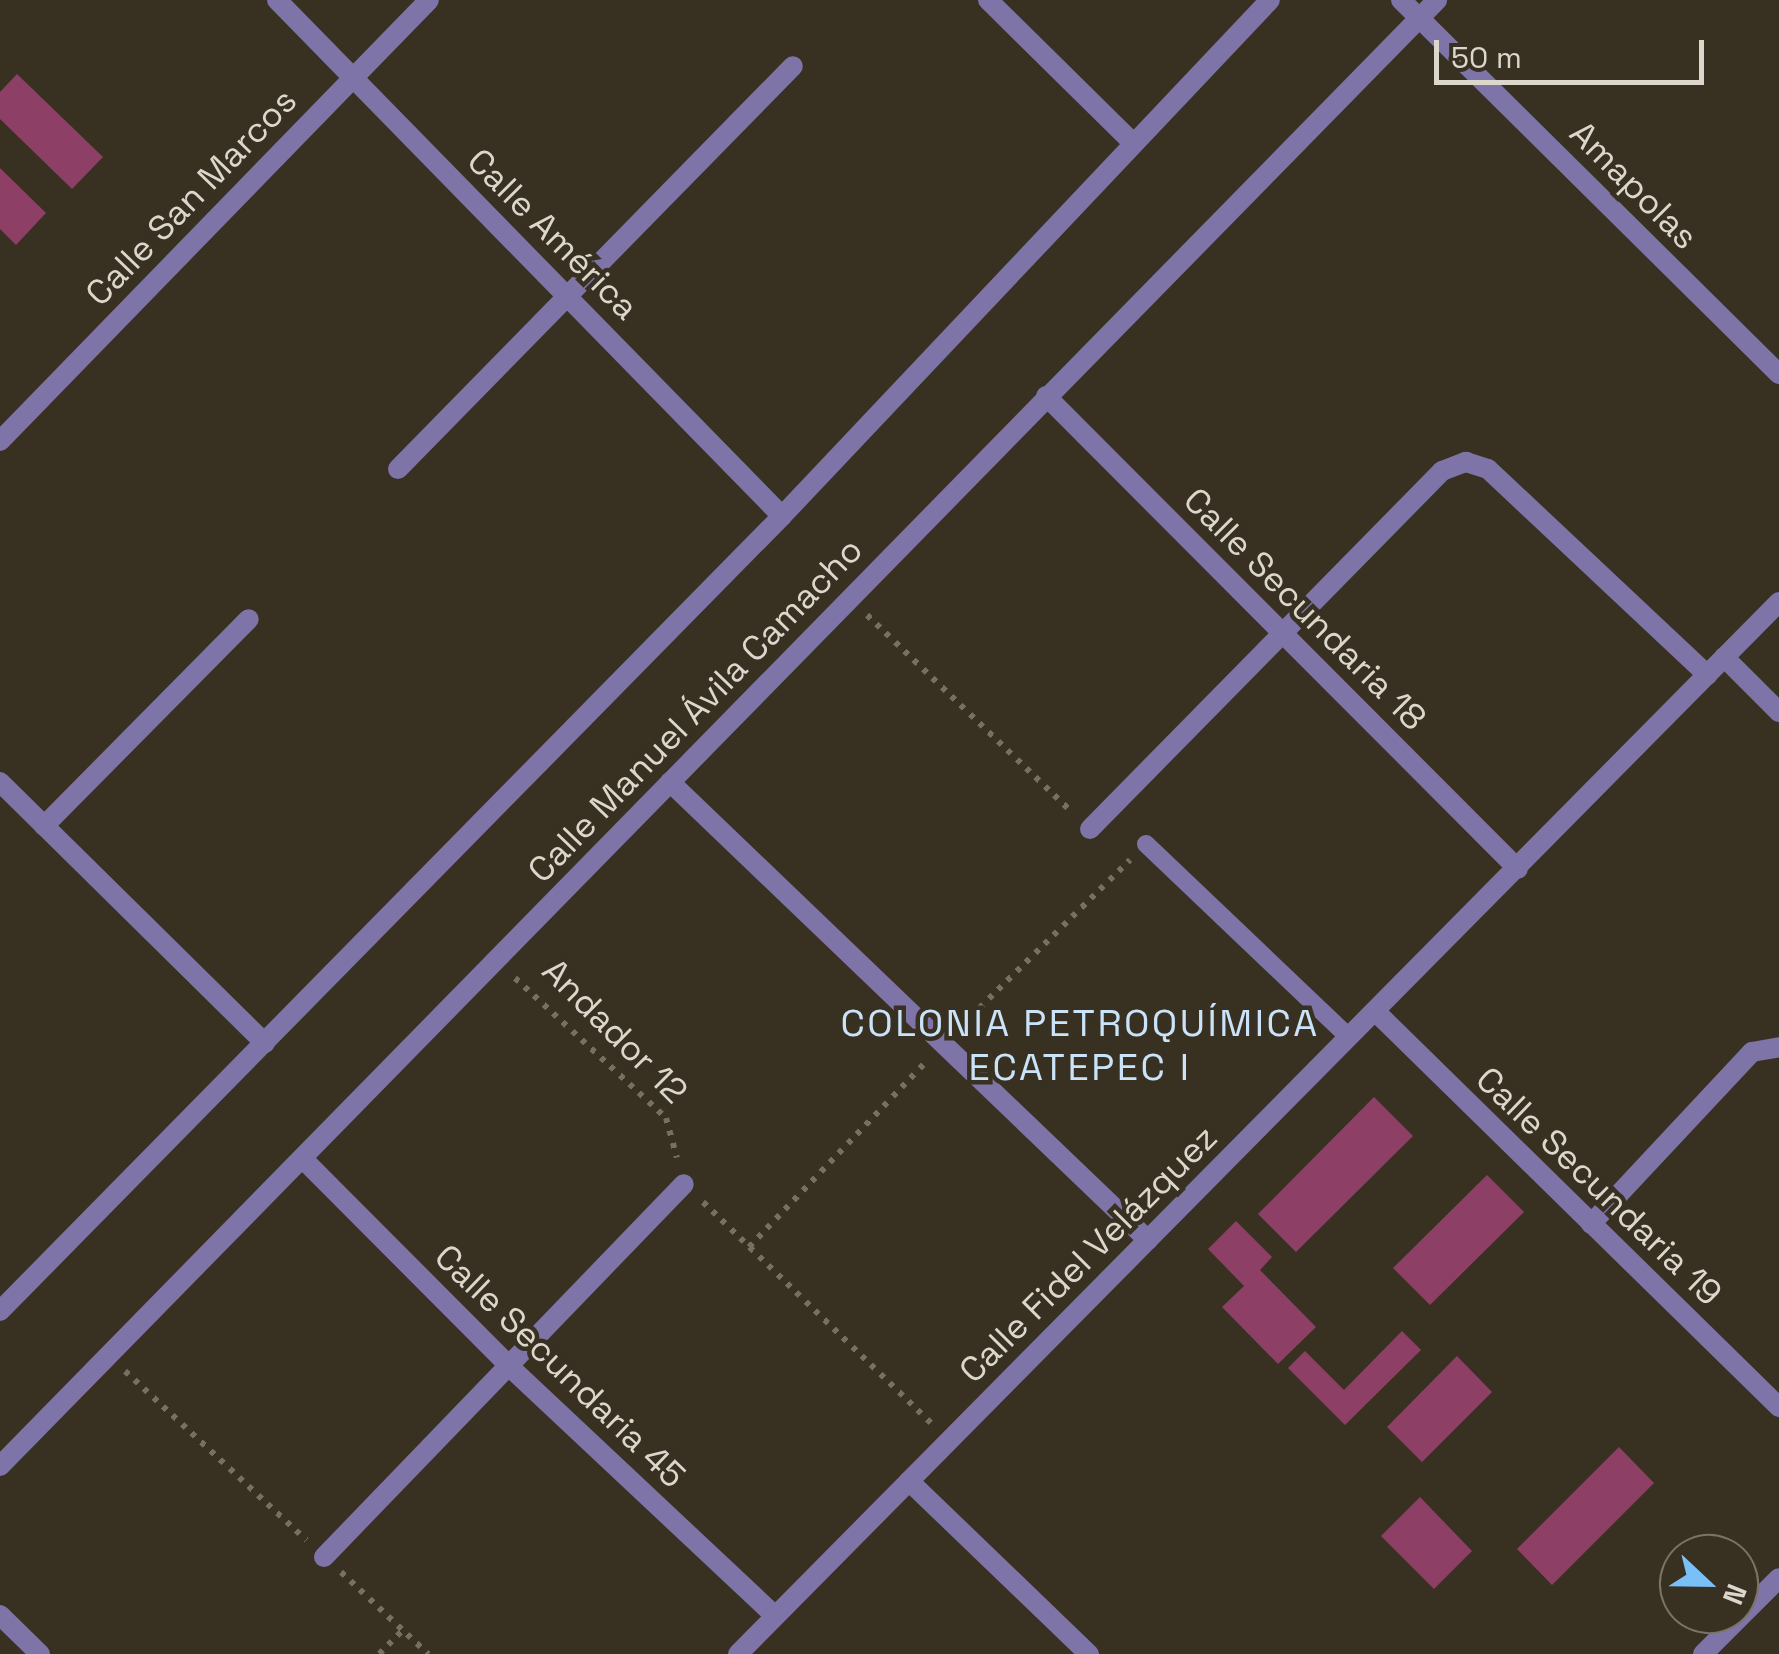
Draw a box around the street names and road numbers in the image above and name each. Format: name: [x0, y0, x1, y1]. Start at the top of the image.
street label: Calle San Marcos: [77, 80, 305, 314]
street label: Amapolas: [1561, 112, 1707, 258]
street label: Calle América: [459, 140, 647, 328]
street label: Calle Secundaria 18: [1175, 479, 1435, 739]
street label: Calle Manuel Ávila Camacho: [519, 529, 871, 891]
street label: Andador 12: [534, 950, 696, 1112]
street label: Calle Secundaria 19: [1468, 1058, 1730, 1314]
street label: Calle Fidel Velázquez: [950, 1116, 1226, 1392]
street label: Calle Secundaria 45: [426, 1236, 694, 1496]

